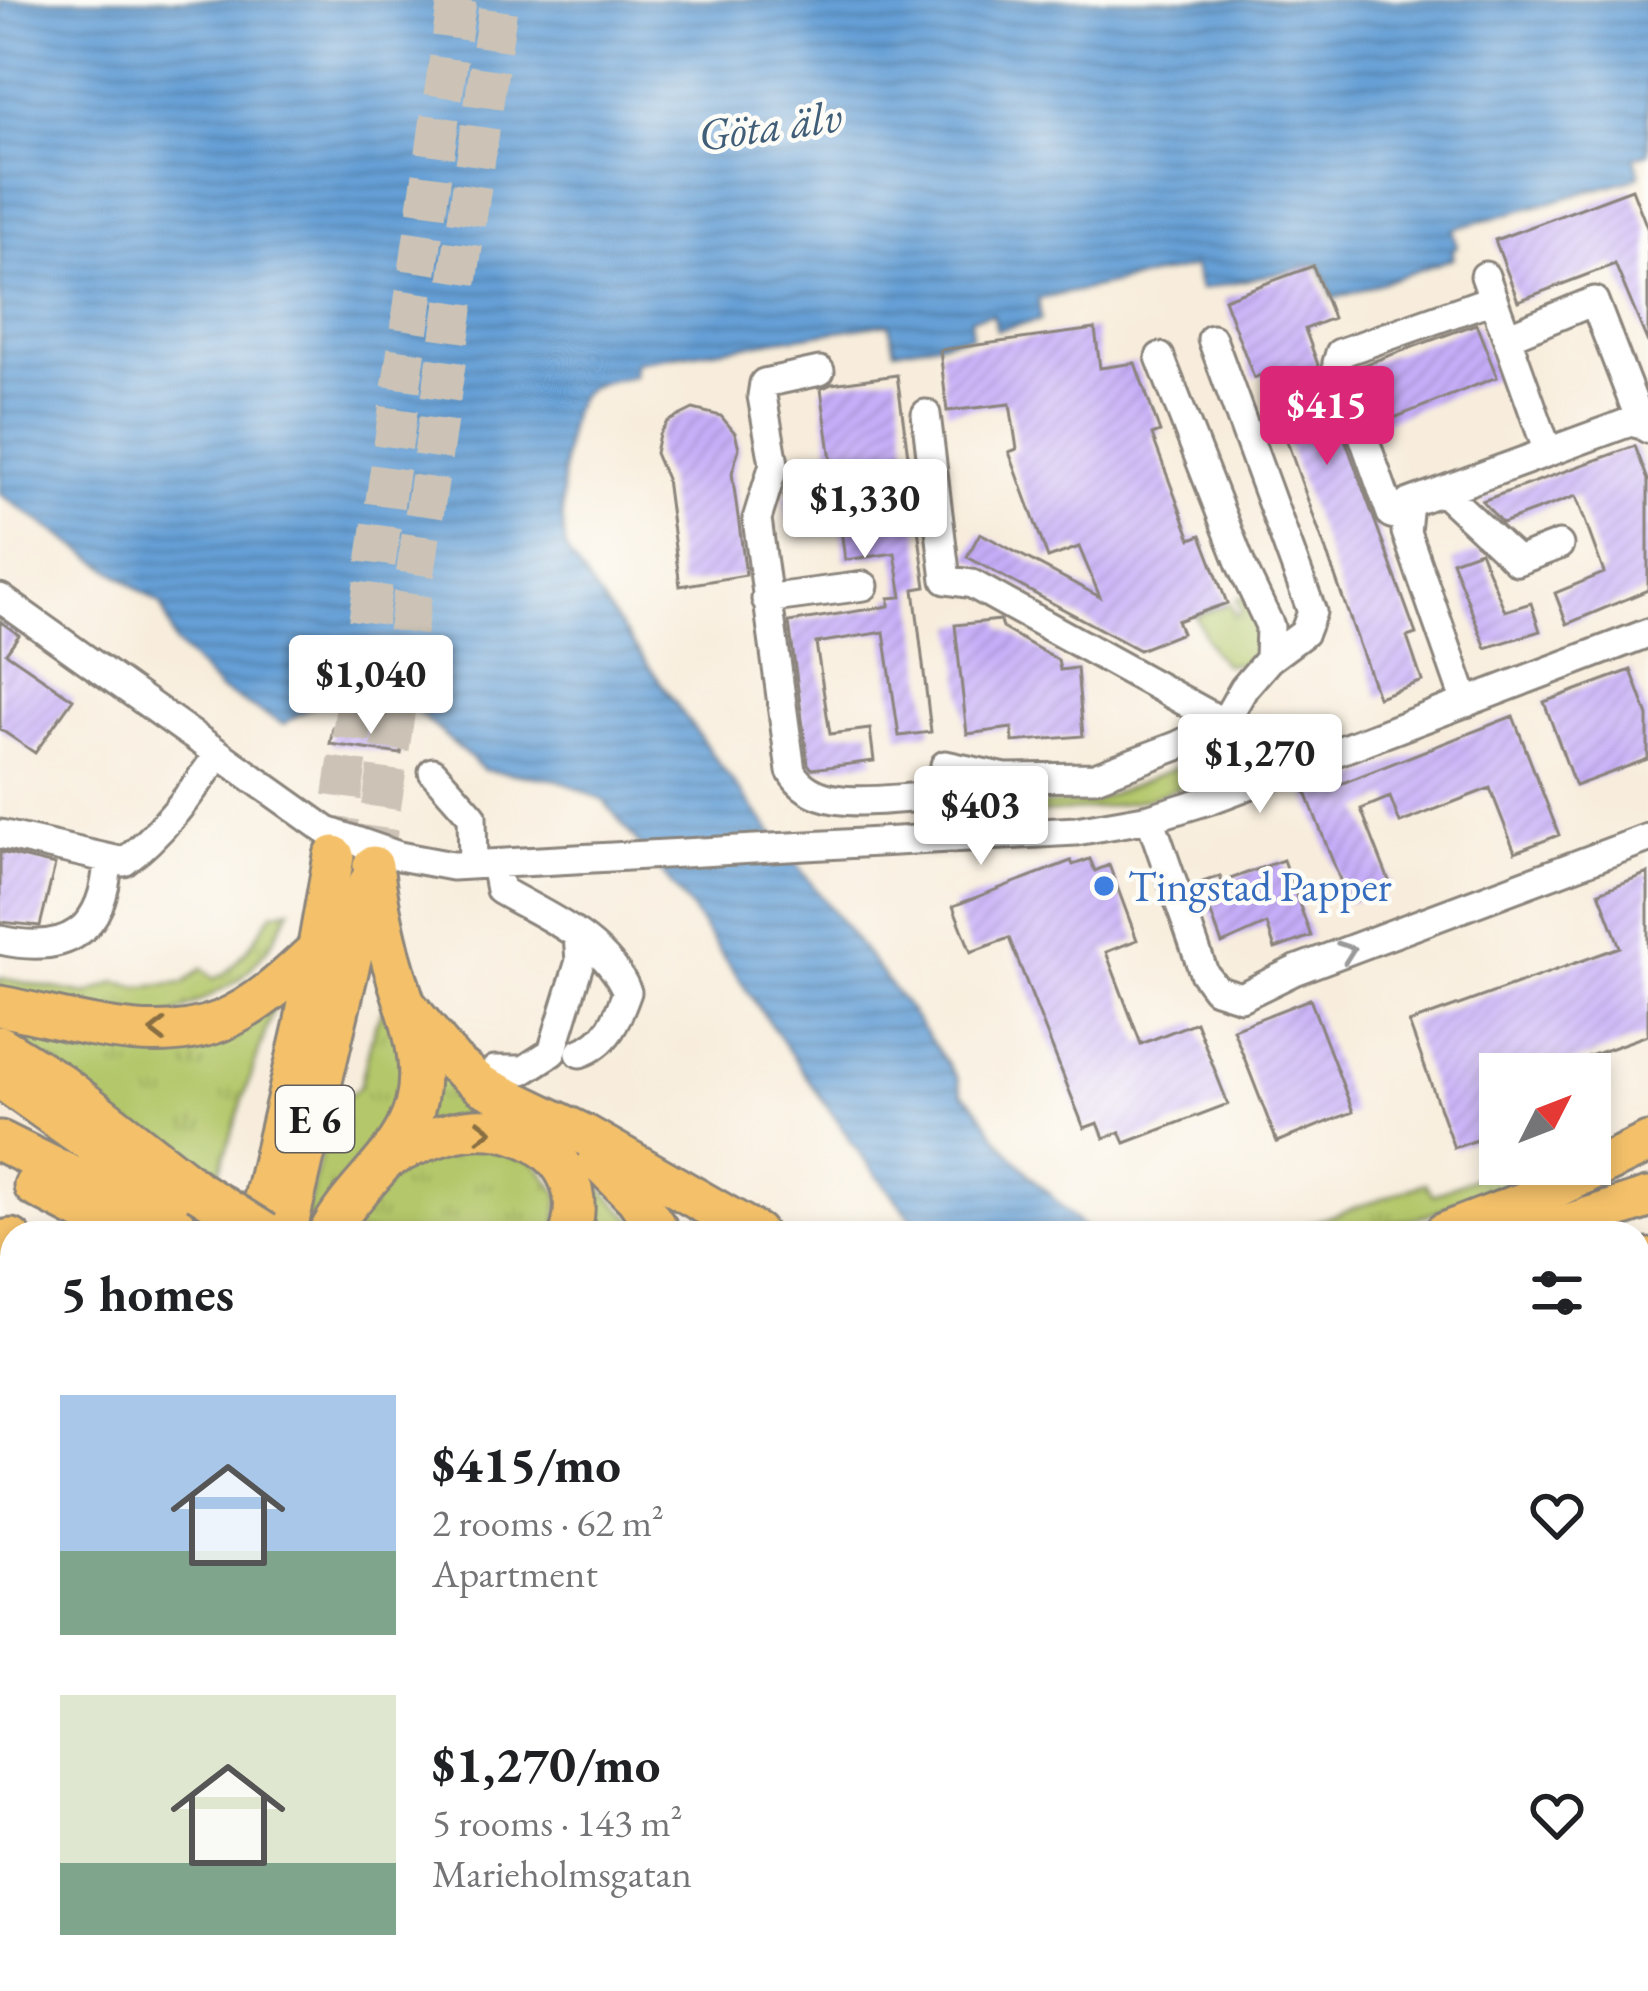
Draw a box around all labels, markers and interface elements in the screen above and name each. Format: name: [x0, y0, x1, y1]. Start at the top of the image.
water label: Göta älv: [694, 86, 846, 164]
pin: $415: [1256, 366, 1398, 468]
text: $415: [1287, 379, 1367, 430]
pin: $1,330: [767, 459, 963, 561]
text: $1,330: [810, 472, 920, 523]
pin: $1,040: [273, 635, 469, 737]
text: $1,040: [316, 648, 426, 699]
pin: $1,270: [1162, 714, 1358, 816]
text: $1,270: [1205, 727, 1315, 778]
pin: $403: [910, 766, 1052, 868]
text: $403: [941, 779, 1021, 830]
place label: Tingstad Papper: [1128, 859, 1392, 914]
marker: Tingstad Papper: [1091, 873, 1117, 899]
one-way arrow: [1336, 941, 1357, 965]
one-way arrow: [148, 1018, 166, 1044]
north arrow: [1479, 1053, 1611, 1185]
map controls: [1479, 1053, 1611, 1185]
road number: E 6: [276, 1086, 354, 1152]
one-way arrow: [476, 1118, 494, 1144]
text: 5 homes: [60, 1260, 234, 1326]
icon: filters: [1524, 1260, 1590, 1326]
text: $415/mo: [432, 1431, 621, 1497]
icon: home: [156, 1443, 300, 1587]
icon: heart: [1524, 1482, 1590, 1548]
text: 2 rooms · 62 m²: [432, 1497, 664, 1548]
text: Apartment: [432, 1548, 598, 1599]
text: $1,270/mo: [432, 1731, 660, 1797]
icon: home: [156, 1743, 300, 1887]
icon: heart: [1524, 1782, 1590, 1848]
text: 5 rooms · 143 m²: [432, 1797, 683, 1848]
text: Marieholmsgatan: [432, 1848, 692, 1899]

